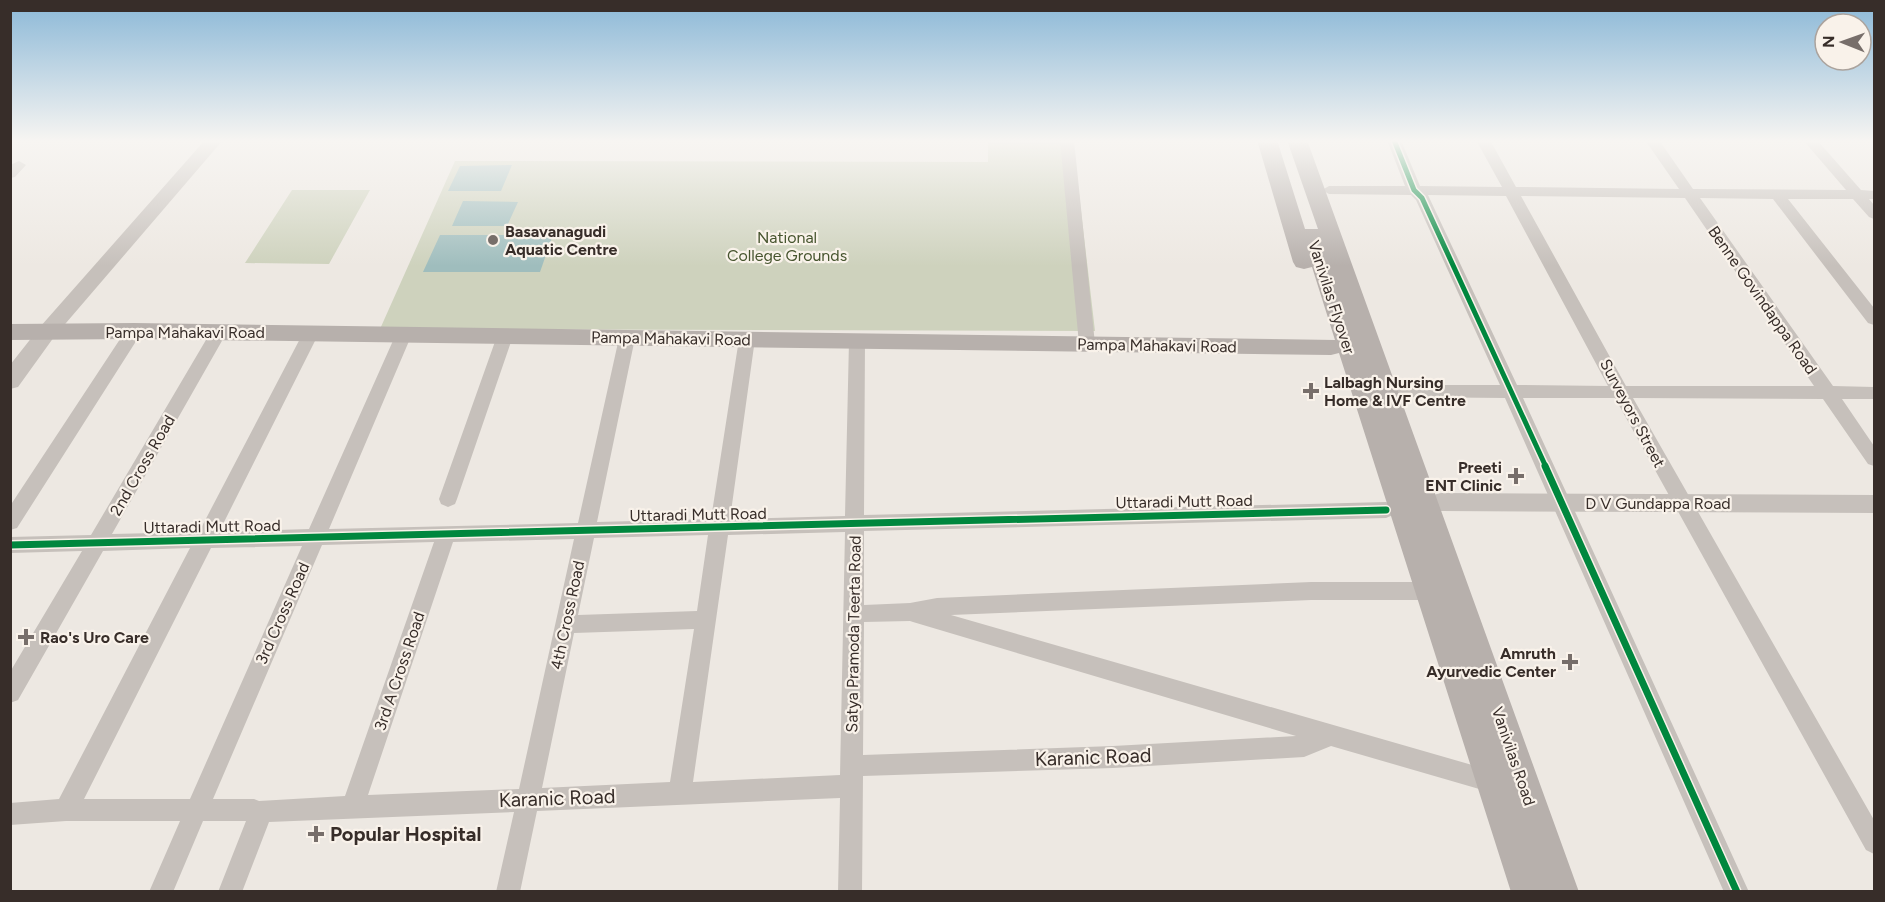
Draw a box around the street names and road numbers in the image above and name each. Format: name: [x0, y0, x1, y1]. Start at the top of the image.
street label: Benne Govindappa Road: [1704, 222, 1821, 378]
street label: Vanivilas Flyover: [1304, 238, 1359, 357]
street label: Pampa Mahakavi Road: [105, 323, 265, 342]
street label: Pampa Mahakavi Road: [591, 328, 751, 349]
street label: Pampa Mahakavi Road: [1077, 335, 1237, 356]
street label: Surveyors Street: [1596, 356, 1669, 471]
street label: 2nd Cross Road: [106, 412, 179, 519]
street label: Uttaradi Mutt Road: [1115, 491, 1253, 512]
street label: D V Gundappa Road: [1585, 494, 1731, 513]
street label: Uttaradi Mutt Road: [629, 504, 767, 525]
street label: Uttaradi Mutt Road: [143, 516, 281, 537]
street label: Satya Pramoda Teerta Road: [842, 535, 865, 733]
street label: 3rd Cross Road: [252, 559, 313, 667]
street label: 4th Cross Road: [547, 559, 588, 671]
street label: 3rd A Cross Road: [370, 609, 429, 733]
street label: Vanivilas Road: [1488, 704, 1539, 808]
street label: Karanic Road: [1034, 743, 1152, 771]
street label: Karanic Road: [498, 784, 616, 812]

